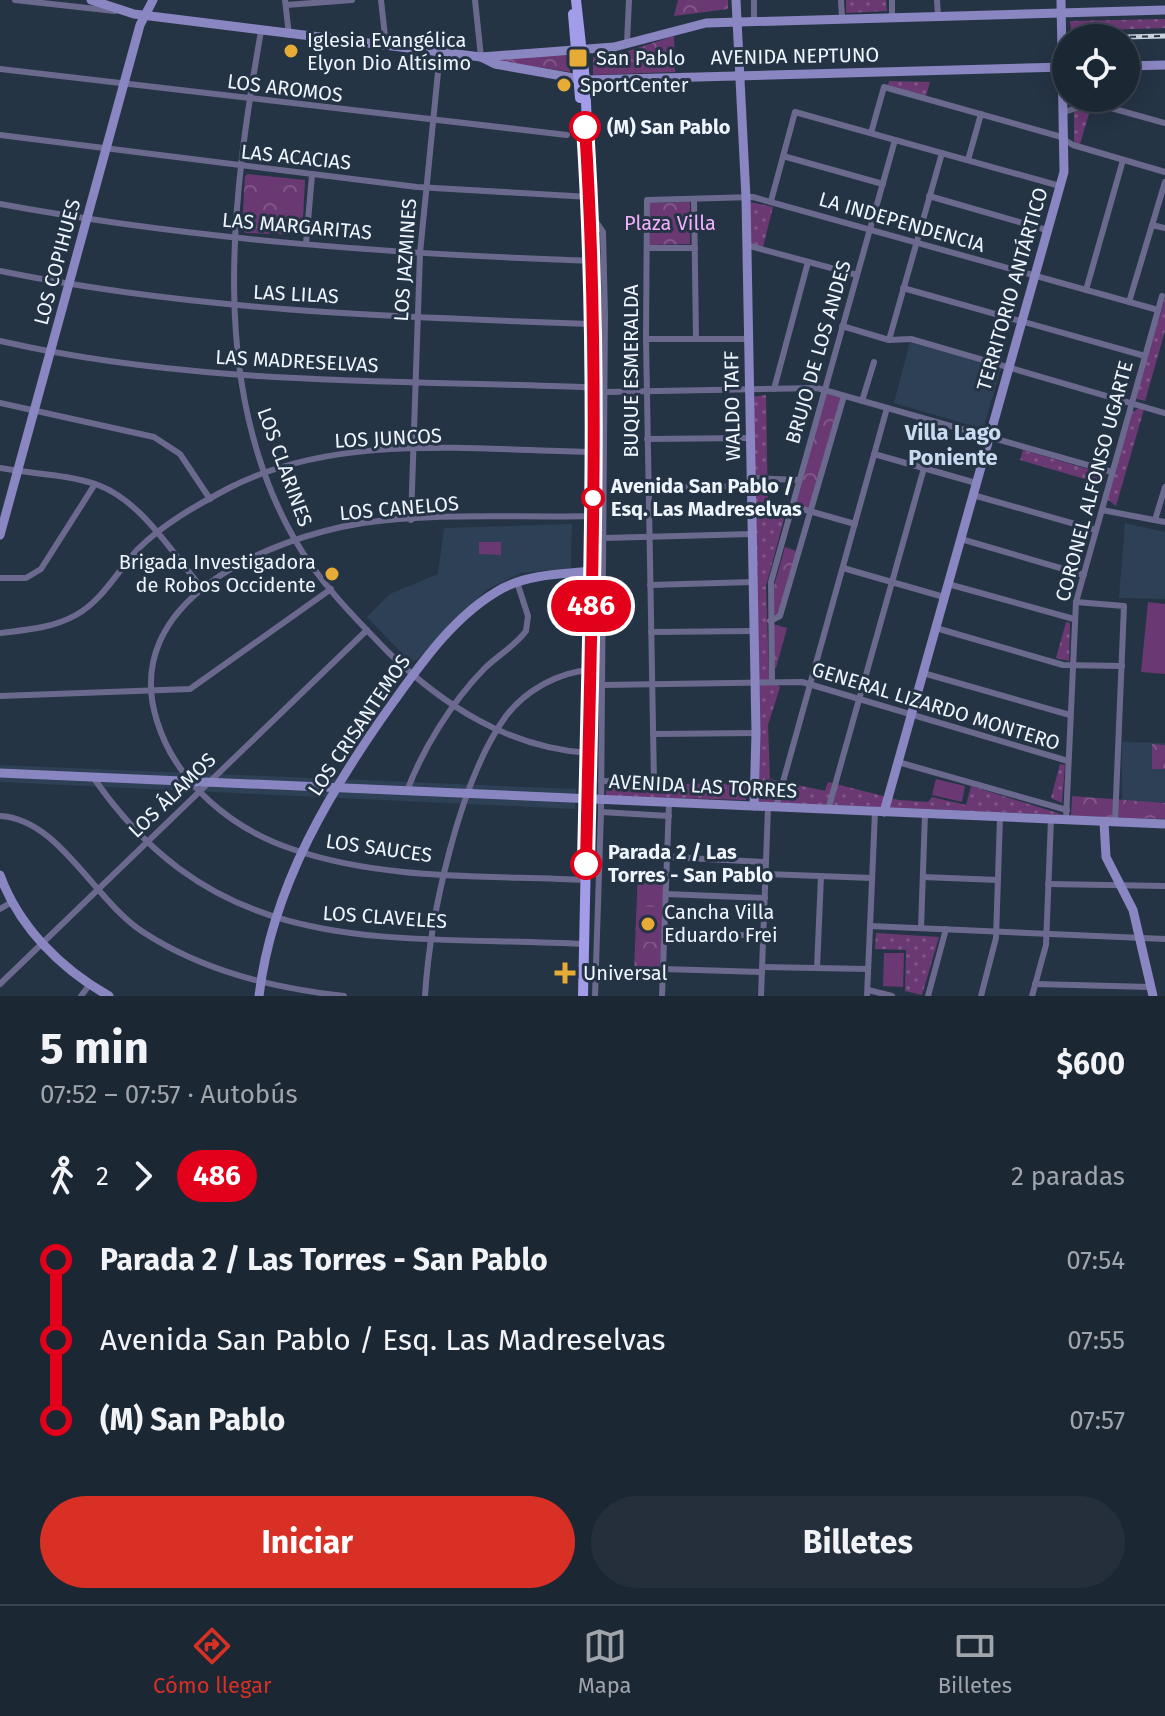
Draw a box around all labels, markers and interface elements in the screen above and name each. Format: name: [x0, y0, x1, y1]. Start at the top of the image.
map controls: [1052, 24, 1140, 112]
button: locate: [1052, 24, 1140, 112]
place label: Iglesia Evangélica Elyon Dio Altísimo: [307, 28, 471, 75]
marker: Iglesia Evangélica Elyon Dio Altísimo: [282, 42, 300, 60]
street label: AVENIDA NEPTUNO: [711, 43, 879, 69]
place label: San Pablo: [596, 46, 686, 70]
marker: San Pablo: [567, 47, 589, 69]
street label: LOS AROMOS: [226, 69, 344, 107]
place label: SportCenter: [580, 73, 689, 97]
marker: SportCenter: [555, 76, 573, 94]
marker: (M) San Pablo: [570, 112, 600, 142]
place label: (M) San Pablo: [607, 115, 731, 139]
street label: LAS ACACIAS: [240, 139, 352, 175]
street label: TERRITORIO ANTÁRTICO: [971, 185, 1053, 393]
street label: LA INDEPENDENCIA: [816, 187, 988, 257]
street label: LOS COPIHUES: [29, 196, 85, 328]
street label: LOS JAZMINES: [389, 198, 421, 322]
street label: LAS MARGARITAS: [221, 207, 373, 245]
park label: Plaza Villa: [624, 211, 716, 235]
street label: BRUJO DE LOS ANDES: [780, 257, 856, 447]
street label: LAS LILAS: [253, 280, 340, 308]
street label: BUQUE ESMERALDA: [619, 284, 643, 458]
street label: LAS MADRESELVAS: [215, 345, 379, 377]
street label: WALDO TAFF: [719, 350, 745, 461]
street label: CORONEL ALFONSO UGARTE: [1050, 358, 1138, 604]
street label: LOS CLARINES: [252, 404, 318, 530]
district label: Villa Lago Poniente: [904, 419, 1001, 471]
street label: LOS JUNCOS: [334, 423, 442, 453]
place label: Avenida San Pablo / Esq. Las Madreselvas: [610, 474, 802, 521]
marker: Avenida San Pablo / Esq. Las Madreselvas: [582, 487, 604, 509]
street label: LOS CANELOS: [338, 491, 460, 525]
place label: Brigada Investigadora de Robos Occidente: [119, 550, 316, 597]
marker: Brigada Investigadora de Robos Occidente: [323, 565, 341, 583]
line badge: 486: [545, 580, 637, 632]
text: 486: [567, 589, 615, 622]
street label: LOS CRISANTEMOS: [303, 650, 415, 800]
street label: GENERAL LIZARDO MONTERO: [809, 657, 1063, 755]
street label: LOS ÁLAMOS: [123, 747, 221, 843]
street label: AVENIDA LAS TORRES: [608, 769, 798, 803]
street label: LOS SAUCES: [324, 829, 434, 867]
place label: Parada 2 / Las Torres - San Pablo: [608, 840, 774, 887]
marker: Parada 2 / Las Torres - San Pablo: [571, 849, 601, 879]
place label: Cancha Villa Eduardo Frei: [664, 900, 778, 947]
street label: LOS CLAVELES: [322, 901, 448, 933]
marker: Cancha Villa Eduardo Frei: [639, 915, 657, 933]
place label: Universal: [583, 961, 667, 985]
marker: Universal: [554, 962, 576, 984]
text: 5 min: [40, 1022, 149, 1075]
text: $600: [1057, 1046, 1125, 1082]
text: 07:52 – 07:57 · Autobús: [40, 1079, 298, 1110]
icon: walk: [40, 1154, 84, 1198]
icon: forward: [121, 1154, 165, 1198]
text: 486: [193, 1159, 241, 1192]
text: 2: [96, 1161, 109, 1192]
text: 2 paradas: [1011, 1161, 1125, 1192]
text: Parada 2 / Las Torres - San Pablo: [100, 1242, 548, 1278]
text: 07:54: [1066, 1245, 1125, 1276]
text: Avenida San Pablo / Esq. Las Madreselvas: [100, 1322, 666, 1358]
text: 07:55: [1067, 1325, 1125, 1356]
text: (M) San Pablo: [100, 1402, 285, 1438]
text: 07:57: [1069, 1405, 1125, 1436]
button: Iniciar: [40, 1496, 575, 1588]
button: Billetes: [591, 1496, 1125, 1588]
tab: Cómo llegar: [153, 1624, 272, 1699]
tab: Mapa: [578, 1624, 632, 1699]
tab: Billetes: [938, 1624, 1012, 1699]

